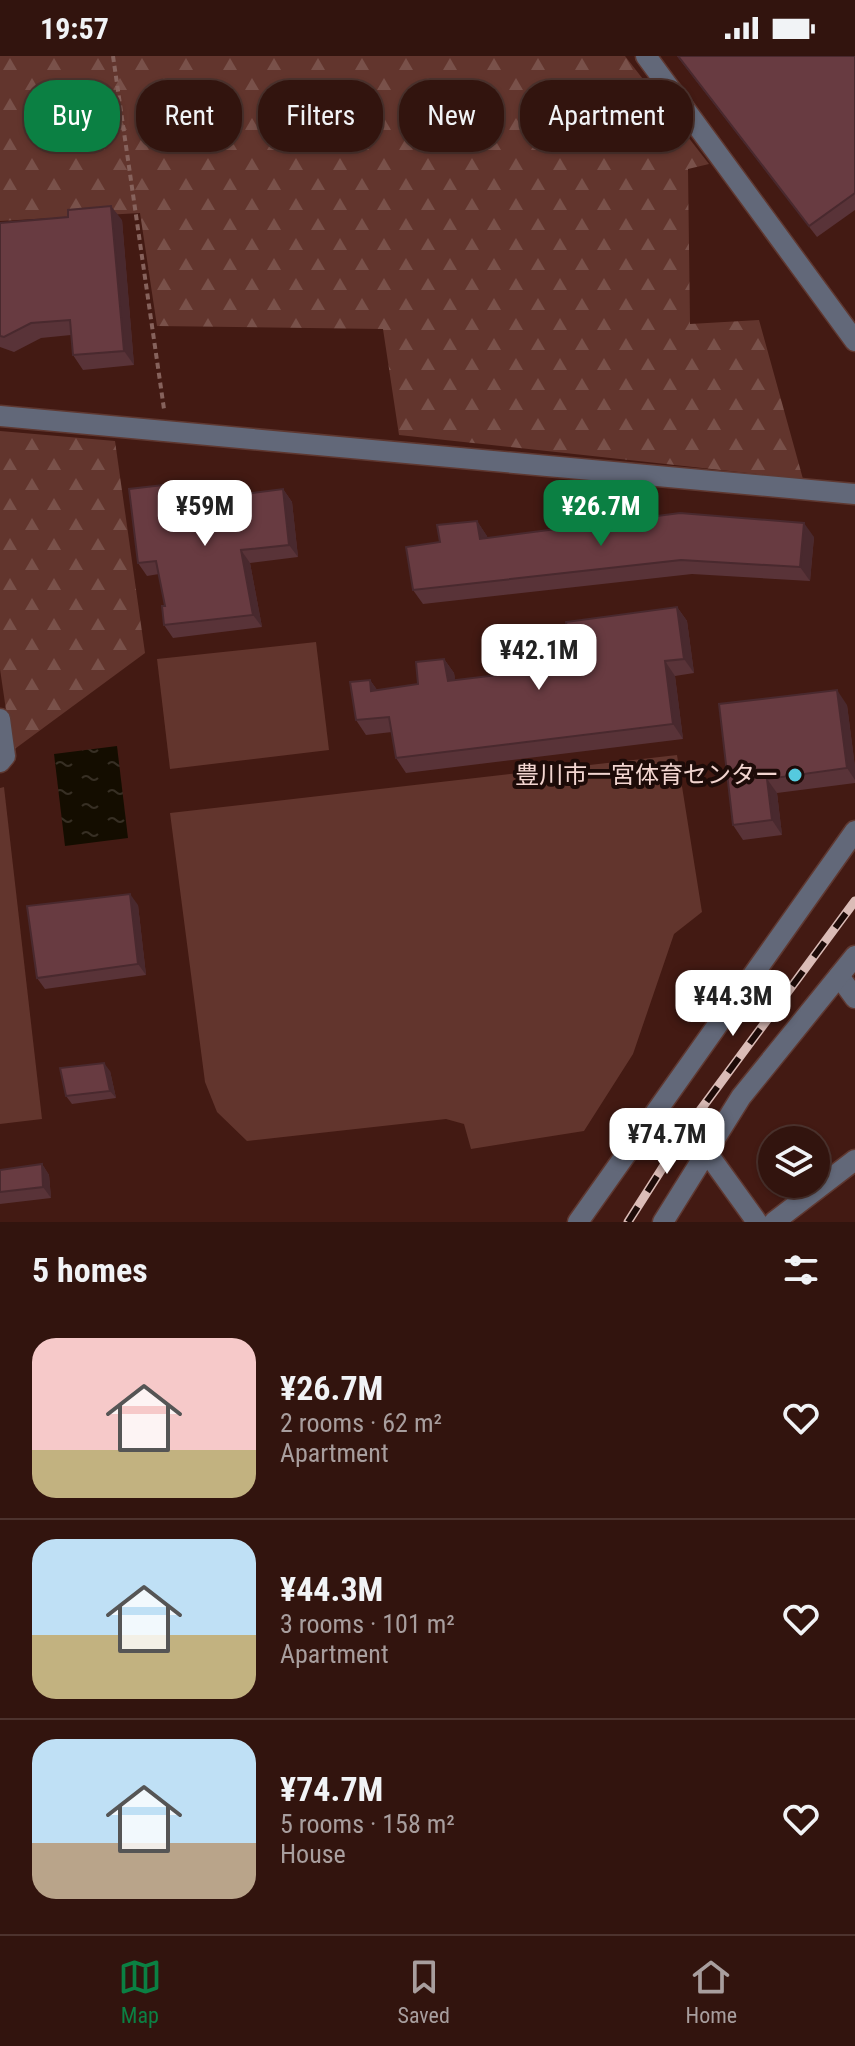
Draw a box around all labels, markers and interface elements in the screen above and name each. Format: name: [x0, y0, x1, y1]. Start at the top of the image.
text: 19:57: [40, 11, 109, 46]
chip: Buy: [24, 80, 120, 152]
chip: Rent: [136, 80, 242, 152]
chip: Filters: [258, 80, 383, 152]
chip: New: [399, 80, 504, 152]
chip: Apartment: [520, 80, 693, 152]
pin: ¥59M: [158, 480, 252, 548]
pin: ¥26.7M: [536, 480, 666, 548]
text: ¥59M: [176, 491, 234, 521]
text: ¥26.7M: [561, 491, 641, 521]
pin: ¥42.1M: [474, 624, 604, 692]
text: ¥42.1M: [499, 635, 579, 665]
place label: 豊川市一宮体育センター: [515, 761, 779, 789]
marker: 豊川市一宮体育センター: [786, 766, 804, 784]
pin: ¥44.3M: [668, 970, 798, 1038]
text: ¥44.3M: [693, 981, 773, 1011]
pin: ¥74.7M: [602, 1108, 732, 1176]
text: ¥74.7M: [627, 1119, 707, 1149]
map controls: [758, 1126, 830, 1198]
button: layers: [758, 1126, 830, 1198]
icon: filters: [779, 1248, 823, 1292]
text: 5 homes: [32, 1250, 148, 1290]
text: ¥26.7M: [280, 1368, 383, 1408]
icon: home: [96, 1370, 192, 1466]
icon: heart: [779, 1396, 823, 1440]
text: 2 rooms · 62 m²: [280, 1408, 442, 1438]
text: Apartment: [280, 1438, 389, 1468]
text: ¥44.3M: [280, 1569, 383, 1609]
icon: home: [96, 1571, 192, 1667]
icon: heart: [779, 1597, 823, 1641]
text: 3 rooms · 101 m²: [280, 1609, 455, 1639]
text: Apartment: [280, 1639, 389, 1669]
text: ¥74.7M: [280, 1769, 383, 1809]
icon: home: [96, 1771, 192, 1867]
icon: heart: [779, 1797, 823, 1841]
text: 5 rooms · 158 m²: [280, 1809, 455, 1839]
text: House: [280, 1839, 346, 1869]
tab: Map: [118, 1955, 162, 2028]
tab: Saved: [398, 1955, 450, 2028]
tab: Home: [686, 1955, 737, 2028]

